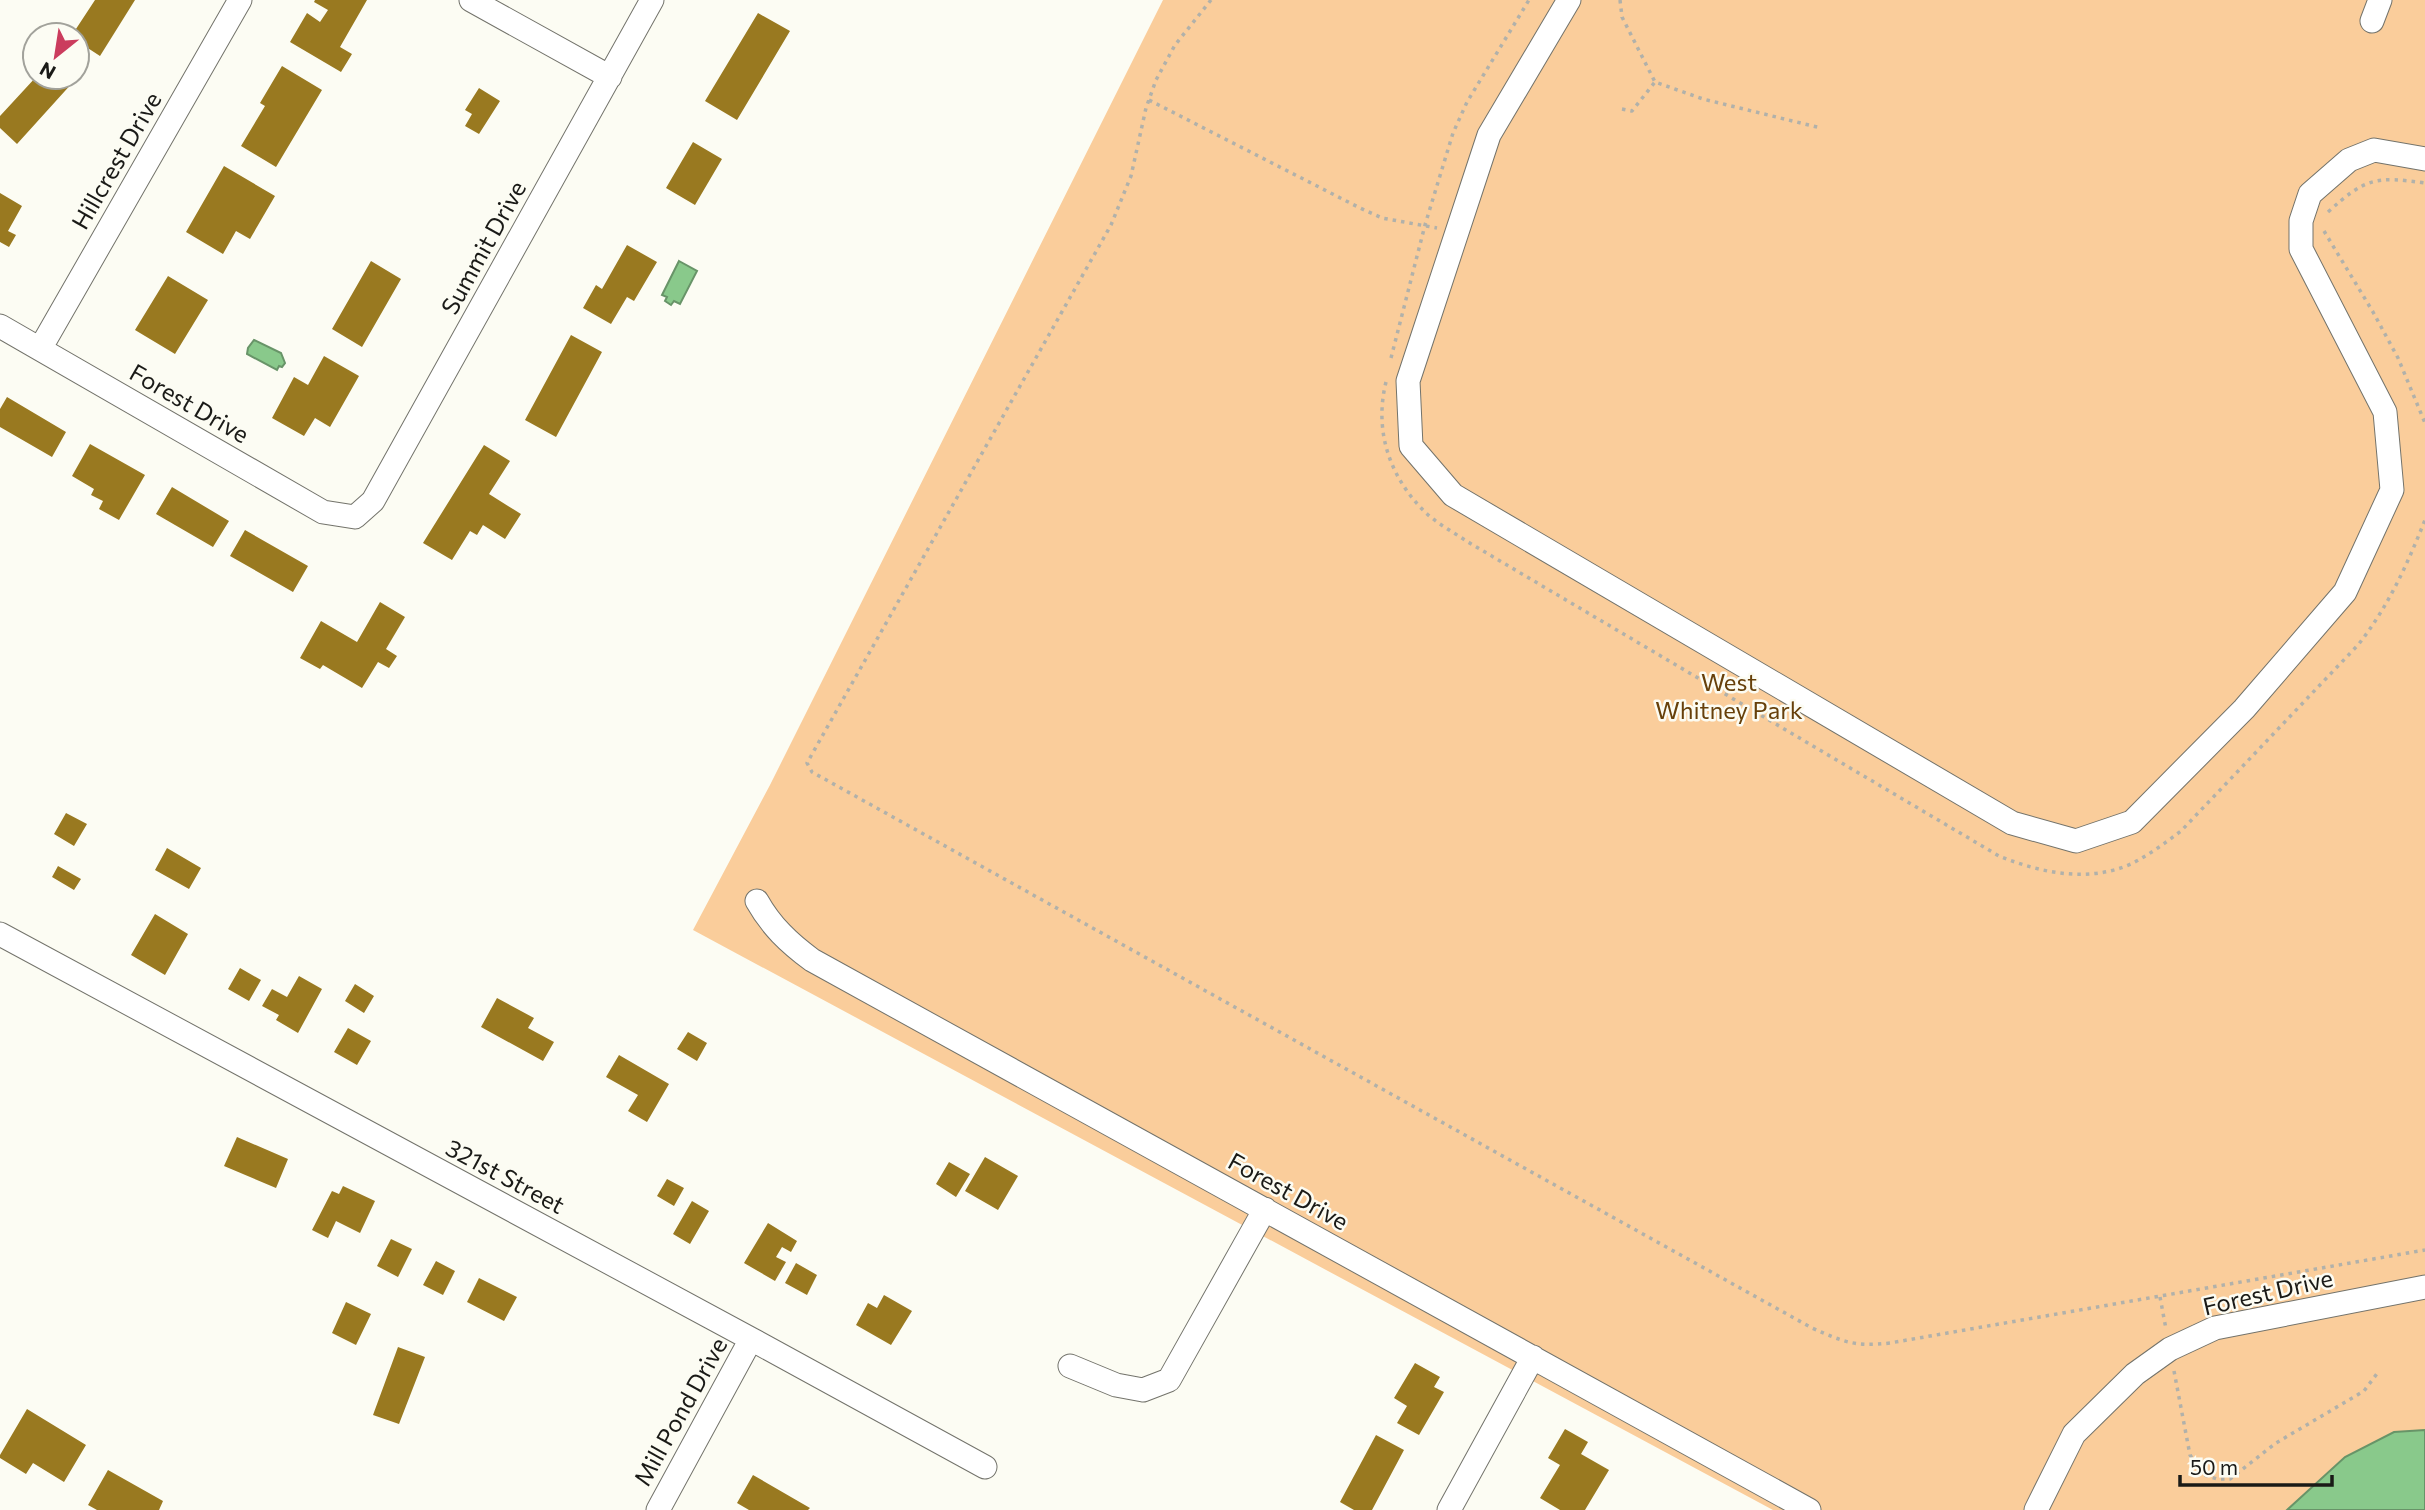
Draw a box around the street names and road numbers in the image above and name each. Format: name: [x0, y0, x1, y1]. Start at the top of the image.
street label: Hillcrest Drive: [65, 87, 167, 234]
street label: Summit Drive: [434, 176, 531, 319]
street label: Forest Drive: [125, 357, 254, 448]
street label: 321st Street: [441, 1132, 570, 1219]
street label: Forest Drive: [1224, 1146, 1354, 1236]
street label: Forest Drive: [2200, 1262, 2336, 1321]
street label: Mill Pond Drive: [627, 1332, 732, 1491]

